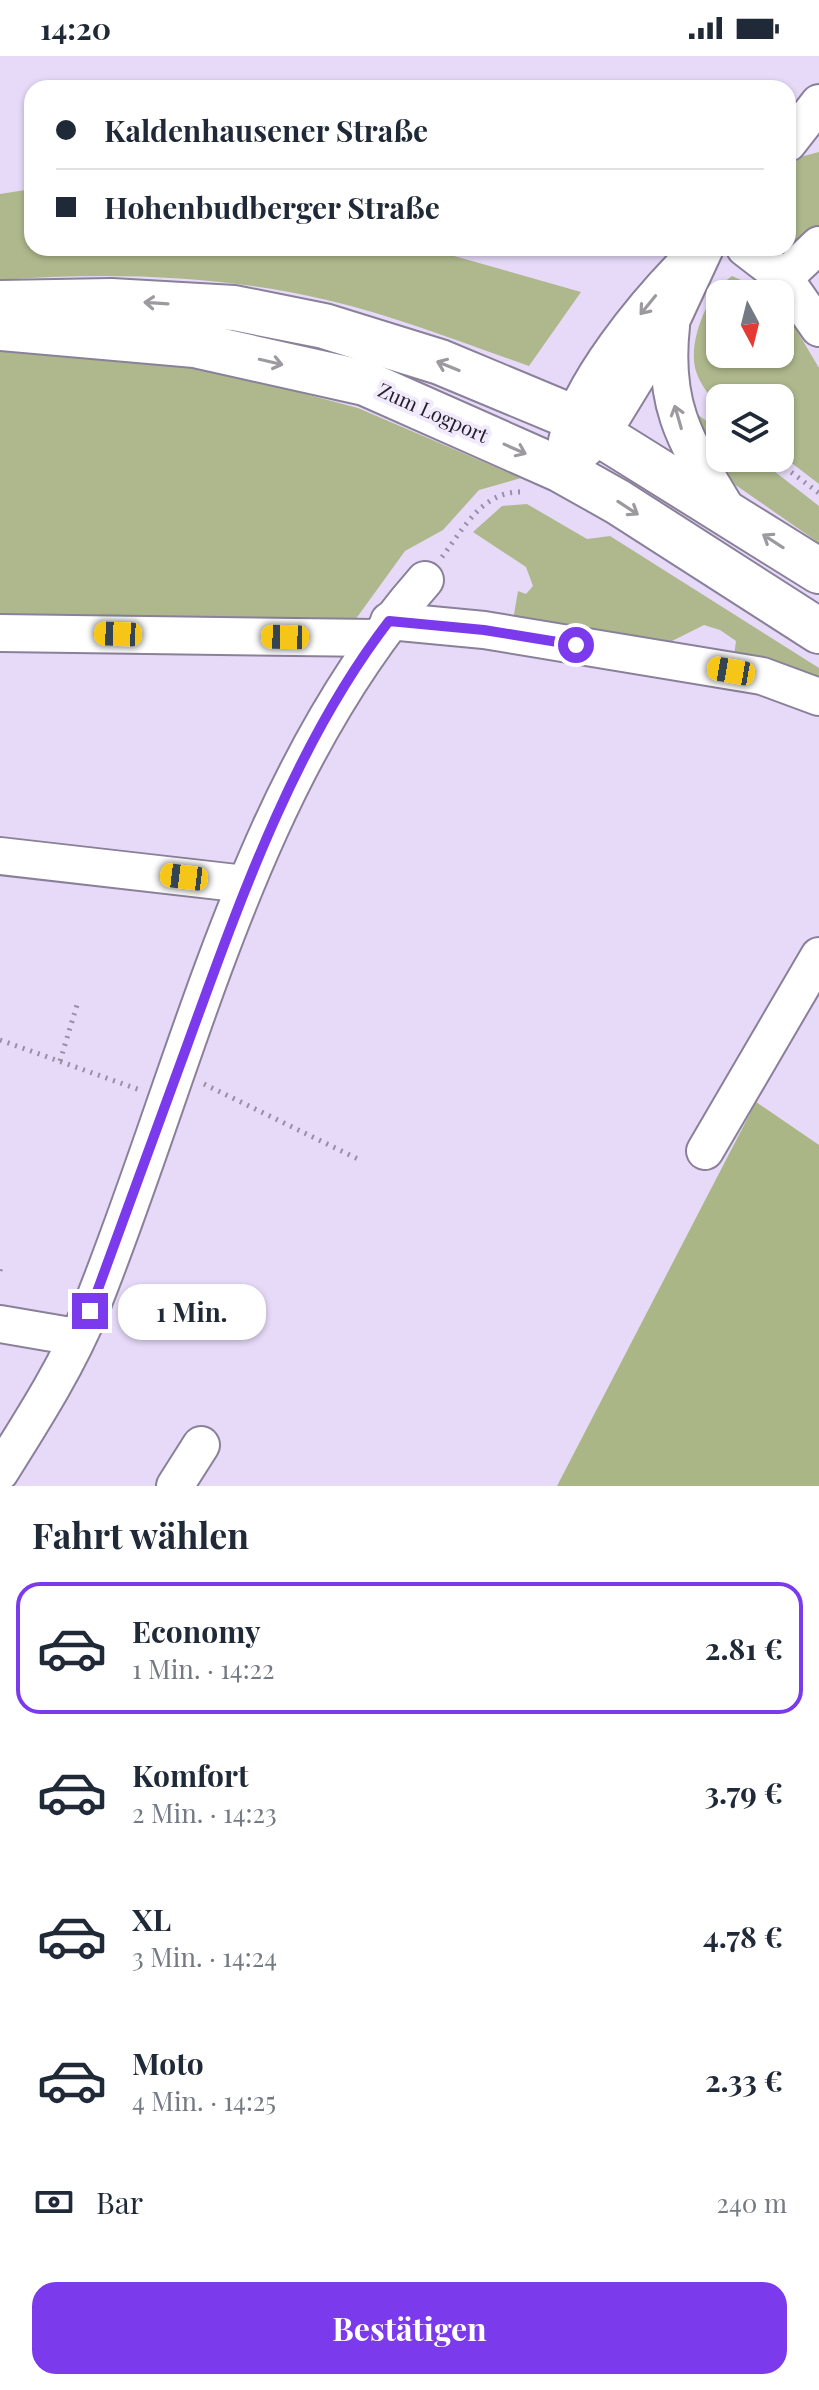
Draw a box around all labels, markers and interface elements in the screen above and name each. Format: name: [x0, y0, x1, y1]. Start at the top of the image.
text: 14:20: [40, 8, 111, 48]
text: Kaldenhausener Straße: [104, 110, 428, 150]
text: Hohenbudberger Straße: [104, 187, 440, 227]
north arrow: [706, 280, 794, 368]
map controls: [706, 280, 794, 472]
one-way arrow: [639, 294, 657, 315]
one-way arrow: [143, 296, 170, 311]
one-way arrow: [258, 355, 283, 370]
one-way arrow: [436, 357, 461, 372]
street label: Zum Logport: [374, 375, 494, 448]
button: layers: [706, 384, 794, 472]
one-way arrow: [670, 405, 685, 431]
one-way arrow: [502, 442, 526, 457]
one-way arrow: [617, 500, 639, 517]
one-way arrow: [762, 532, 785, 548]
car: [94, 621, 142, 647]
car: [261, 625, 309, 649]
route start: [558, 627, 594, 663]
car: [705, 655, 757, 687]
car: [159, 862, 209, 892]
callout: 1 Min.: [118, 1283, 266, 1339]
route end: [72, 1293, 108, 1329]
text: 1 Min.: [156, 1294, 228, 1329]
text: Fahrt wählen: [32, 1510, 249, 1558]
text: Economy: [132, 1611, 261, 1651]
icon: car: [36, 1612, 108, 1684]
text: 2.81 €: [705, 1628, 783, 1668]
text: 1 Min. · 14:22: [132, 1651, 275, 1686]
text: Komfort: [132, 1755, 249, 1795]
icon: car: [36, 1756, 108, 1828]
text: 3.79 €: [704, 1772, 783, 1812]
text: 2 Min. · 14:23: [132, 1795, 277, 1830]
text: XL: [132, 1899, 171, 1939]
icon: car: [36, 1900, 108, 1972]
text: 4.78 €: [703, 1916, 783, 1956]
text: 3 Min. · 14:24: [132, 1939, 277, 1974]
text: Moto: [132, 2043, 204, 2083]
icon: car: [36, 2044, 108, 2116]
text: 2.33 €: [705, 2060, 783, 2100]
text: 4 Min. · 14:25: [132, 2083, 276, 2118]
icon: cash: [32, 2180, 76, 2224]
text: Bar: [96, 2182, 143, 2222]
text: 240 m: [717, 2185, 787, 2220]
button: Bestätigen: [32, 2282, 787, 2374]

